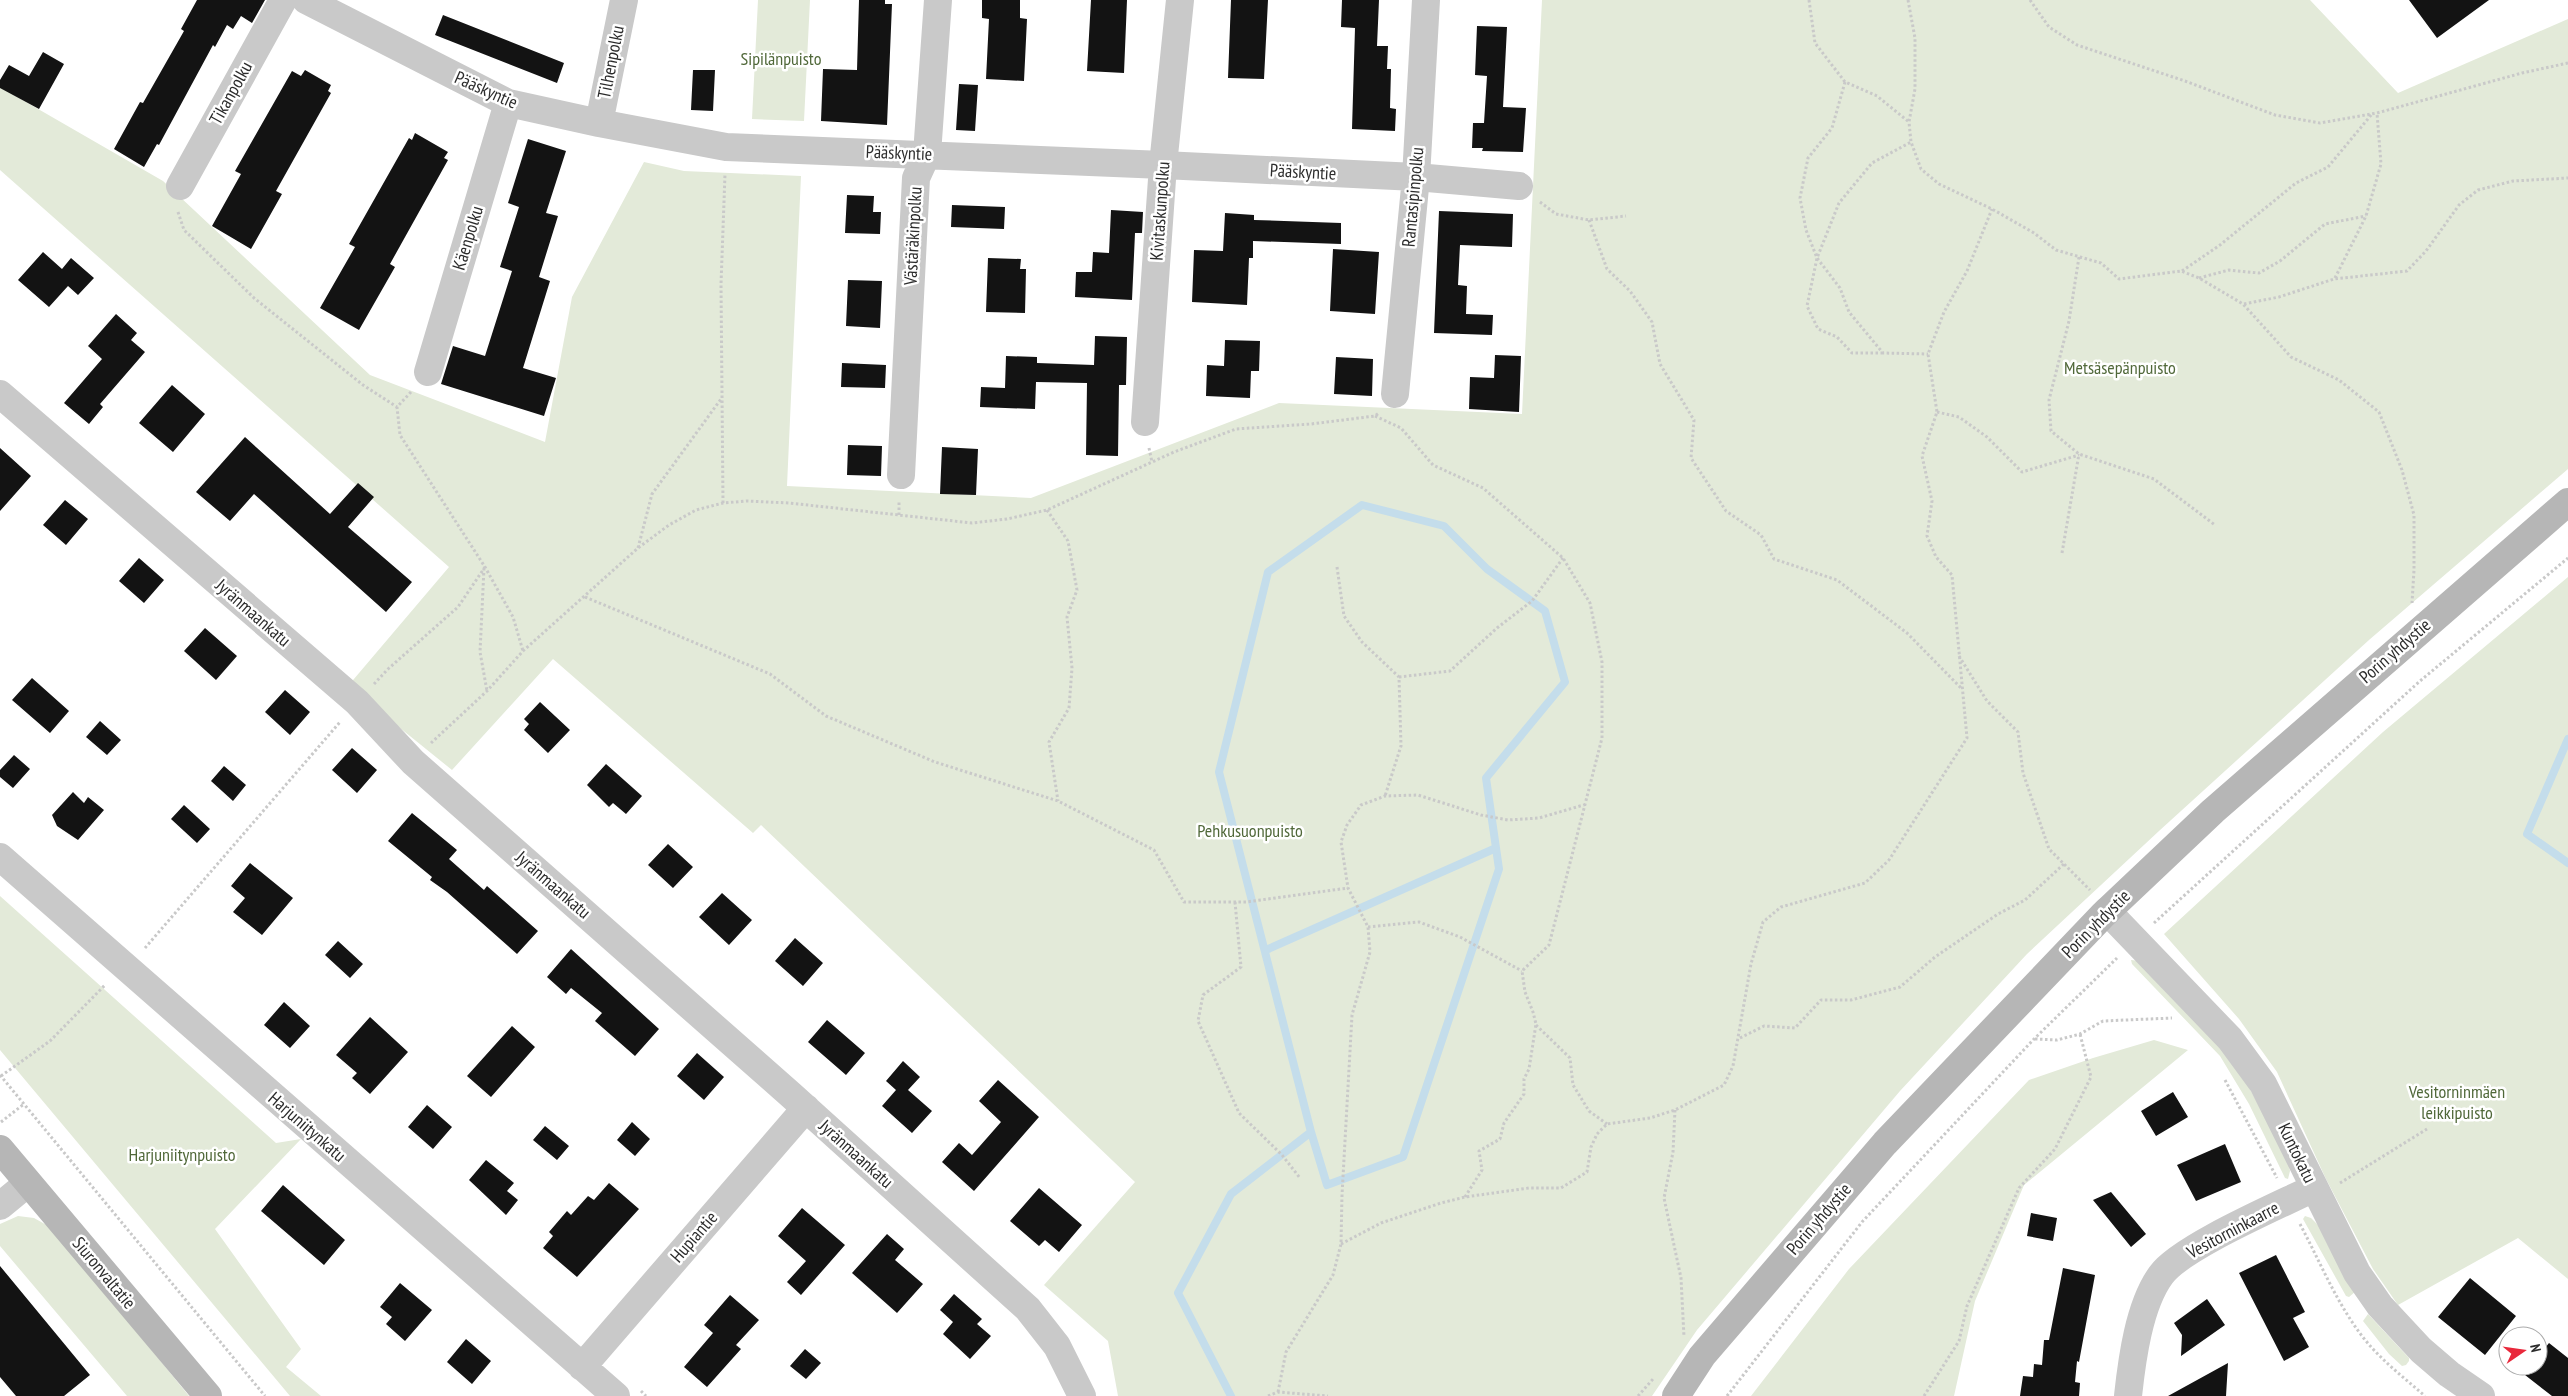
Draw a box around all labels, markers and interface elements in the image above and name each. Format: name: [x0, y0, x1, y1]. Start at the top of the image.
street label: Tilhenpolku: [592, 23, 629, 100]
park label: Sipilänpuisto: [741, 47, 822, 70]
street label: Tikanpolku: [204, 57, 257, 128]
street label: Pääskyntie: [451, 66, 521, 114]
street label: Pääskyntie: [865, 140, 933, 165]
street label: Rantasipinpolku: [1397, 146, 1428, 248]
street label: Pääskyntie: [1269, 158, 1337, 185]
street label: Kivitaskunpolku: [1145, 161, 1174, 261]
street label: Västäräkinpolku: [898, 186, 927, 287]
street label: Käenpolku: [447, 203, 488, 273]
park label: Metsäsepänpuisto: [2064, 356, 2176, 379]
street label: Jyränmaankatu: [210, 573, 296, 652]
street label: Porin yhdystie: [2354, 613, 2435, 688]
park label: Pehkusuonpuisto: [1197, 819, 1303, 842]
street label: Jyränmaankatu: [510, 845, 596, 924]
street label: Porin yhdystie: [2057, 885, 2135, 963]
park label: Vesitorninmäen leikkipuisto: [2408, 1080, 2505, 1124]
street label: Harjuniitynkatu: [264, 1087, 351, 1167]
street label: Jyränmaankatu: [814, 1114, 898, 1193]
street label: Kuntokatu: [2273, 1119, 2322, 1186]
park label: Harjuniitynpuisto: [129, 1143, 236, 1166]
street label: Porin yhdystie: [1781, 1178, 1856, 1259]
street label: Vesitorninkaarre: [2182, 1196, 2283, 1264]
street label: Hupiantie: [665, 1206, 722, 1267]
street label: Siuronvaltatie: [68, 1232, 141, 1313]
north arrow: [2498, 1326, 2548, 1376]
text: N: [2526, 1342, 2545, 1354]

